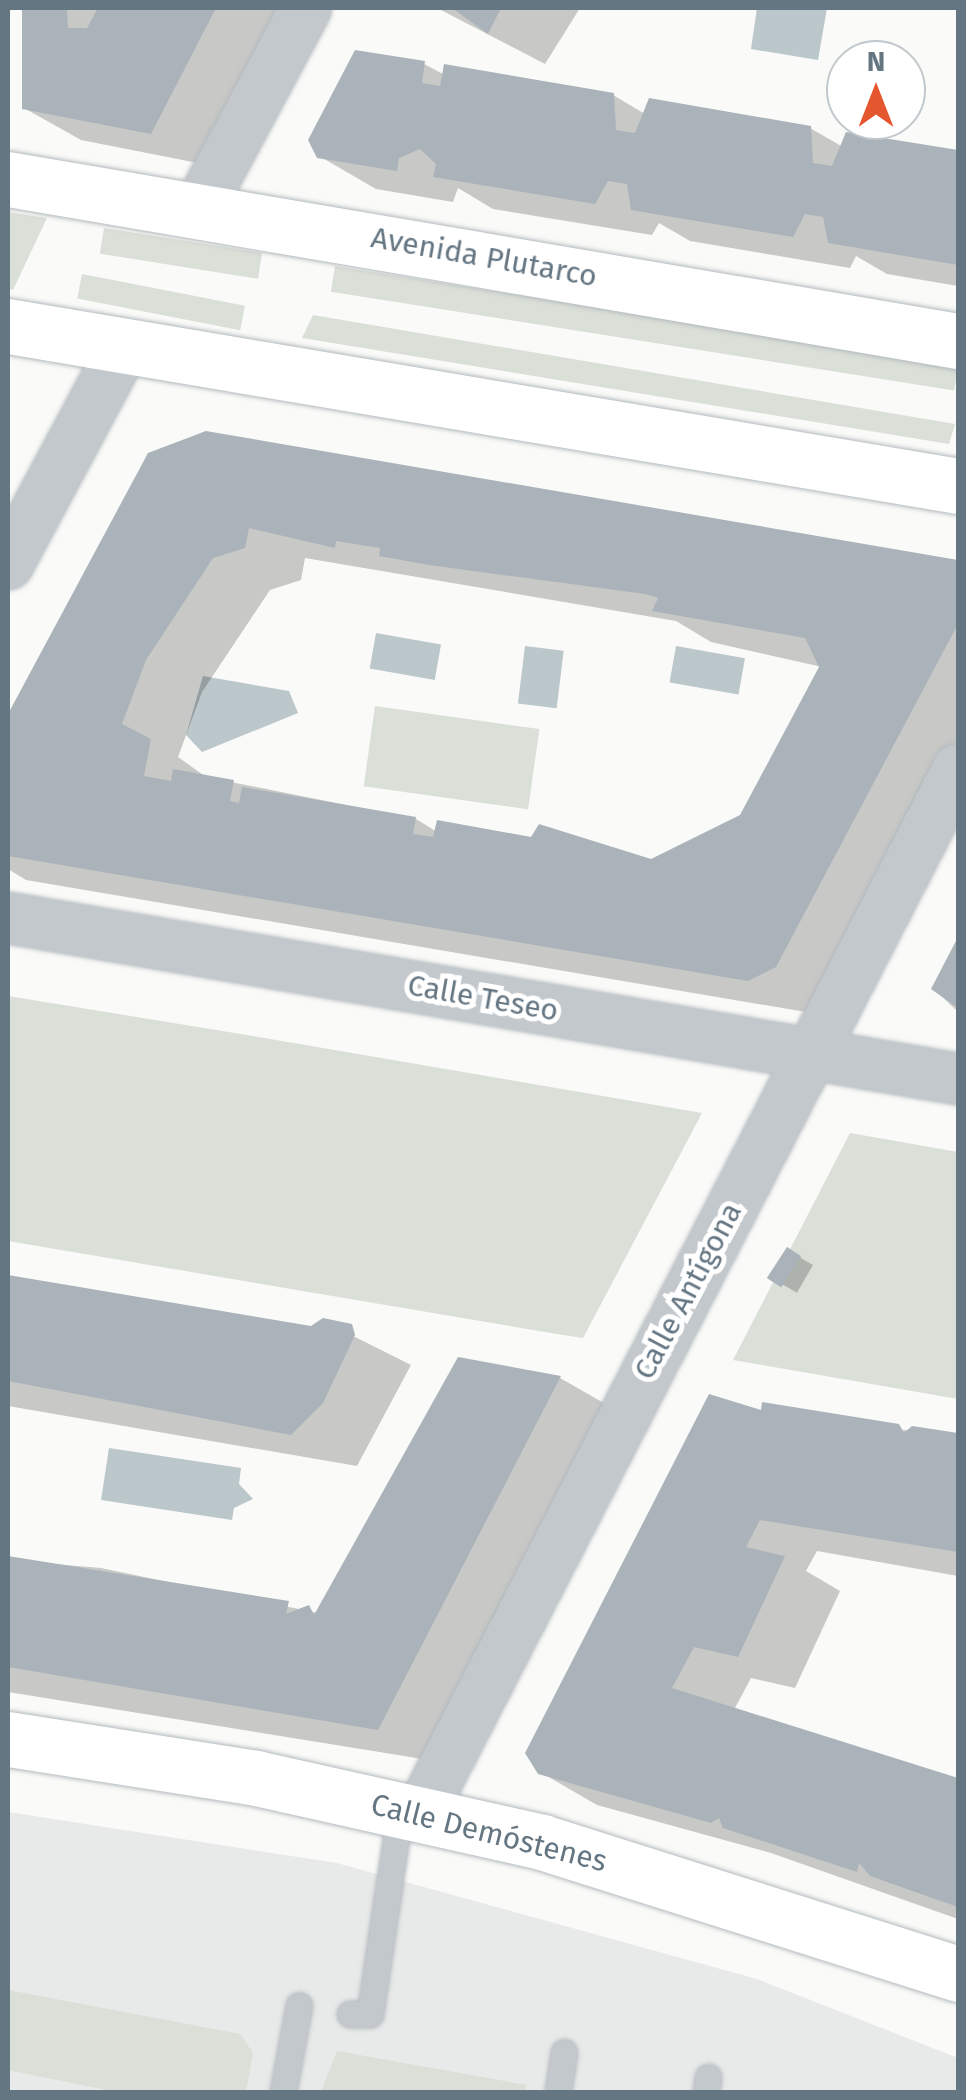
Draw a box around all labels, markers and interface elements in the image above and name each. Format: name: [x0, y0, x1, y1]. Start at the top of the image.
north arrow: [826, 40, 926, 140]
text: N: [867, 45, 885, 78]
street label: Avenida Plutarco: [368, 219, 600, 295]
street label: Calle Teseo: [405, 967, 561, 1029]
street label: Calle Antígona: [626, 1197, 750, 1385]
street label: Calle Demóstenes: [367, 1786, 611, 1880]

